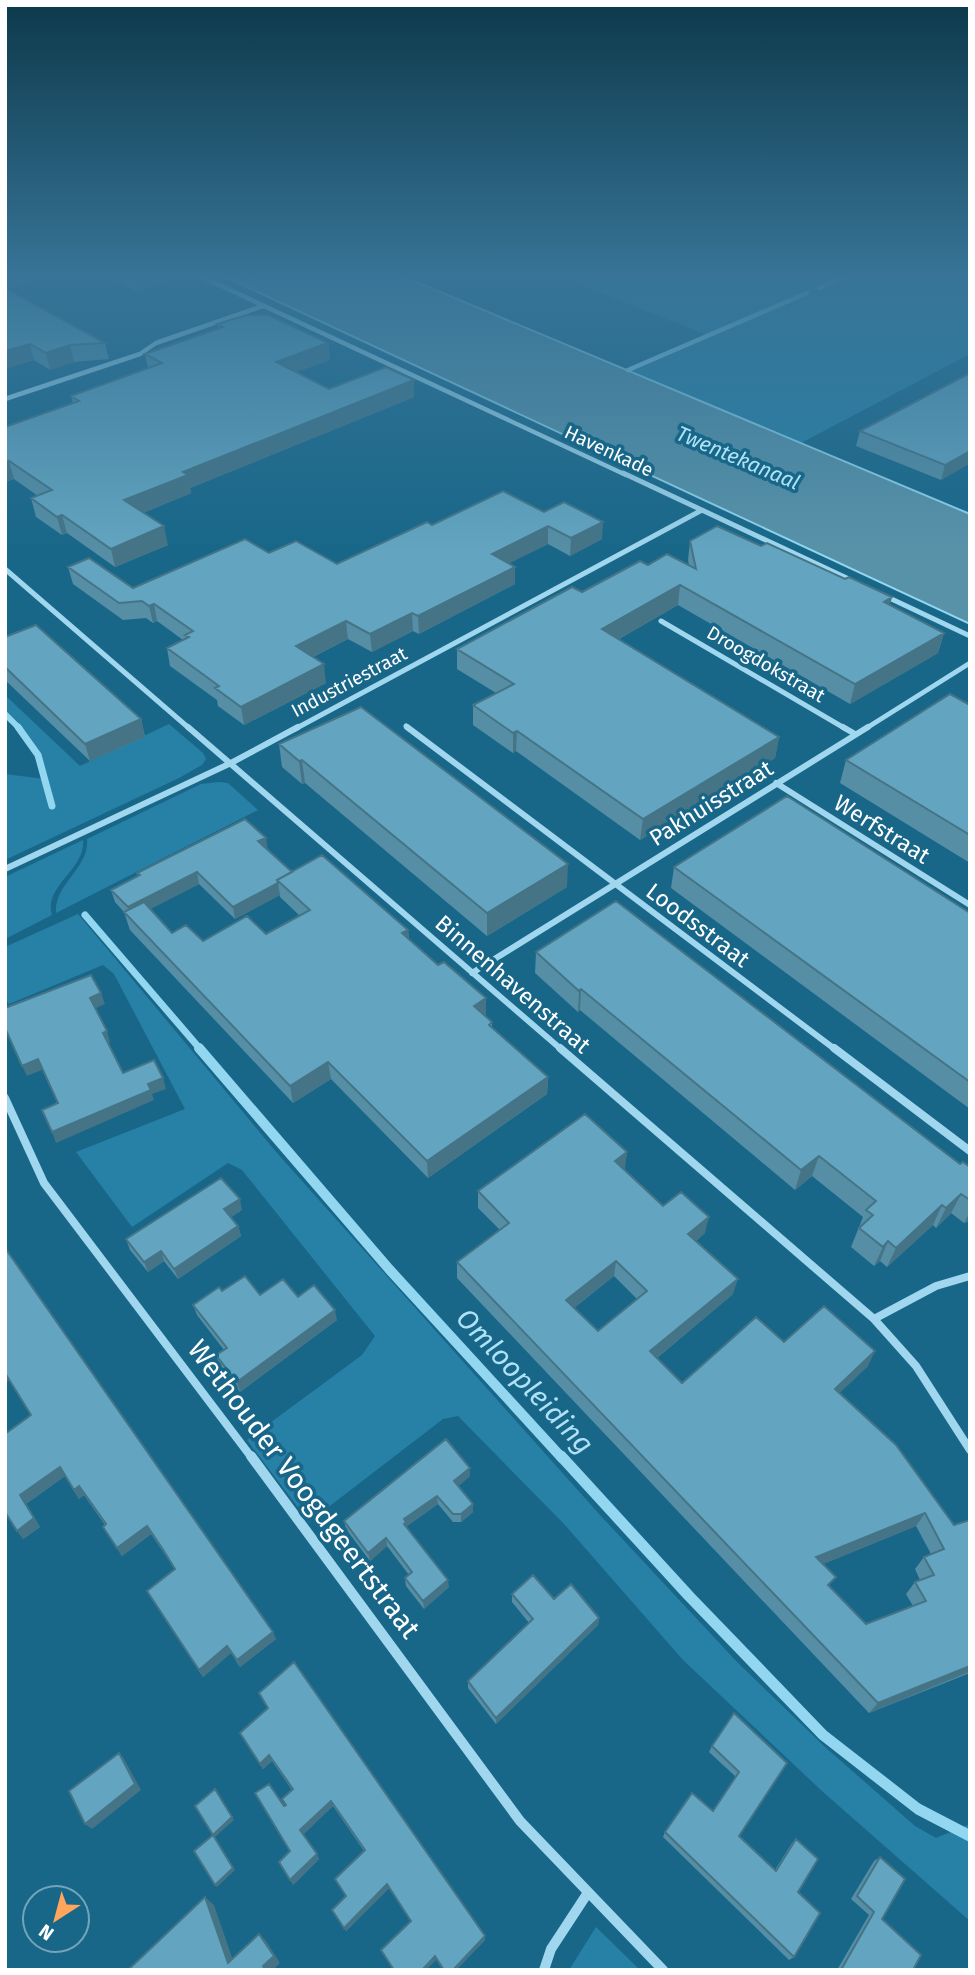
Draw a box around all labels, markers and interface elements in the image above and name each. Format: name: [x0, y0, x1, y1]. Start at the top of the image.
street label: Havenkade: [561, 420, 657, 482]
water label: Twentekanaal: [672, 420, 804, 496]
street label: Droogdokstraat: [703, 621, 829, 707]
street label: Industriestraat: [287, 642, 411, 722]
street label: Pakhuisstraat: [644, 754, 779, 852]
street label: Werfstraat: [829, 788, 936, 870]
street label: Loodsstraat: [641, 877, 756, 973]
street label: Binnenhavenstraat: [430, 909, 597, 1060]
water label: Omloopleiding: [449, 1302, 601, 1460]
street label: Wethouder Voogdgeertstraat: [181, 1333, 428, 1645]
north arrow: [21, 1884, 91, 1954]
text: N: [34, 1919, 58, 1945]

